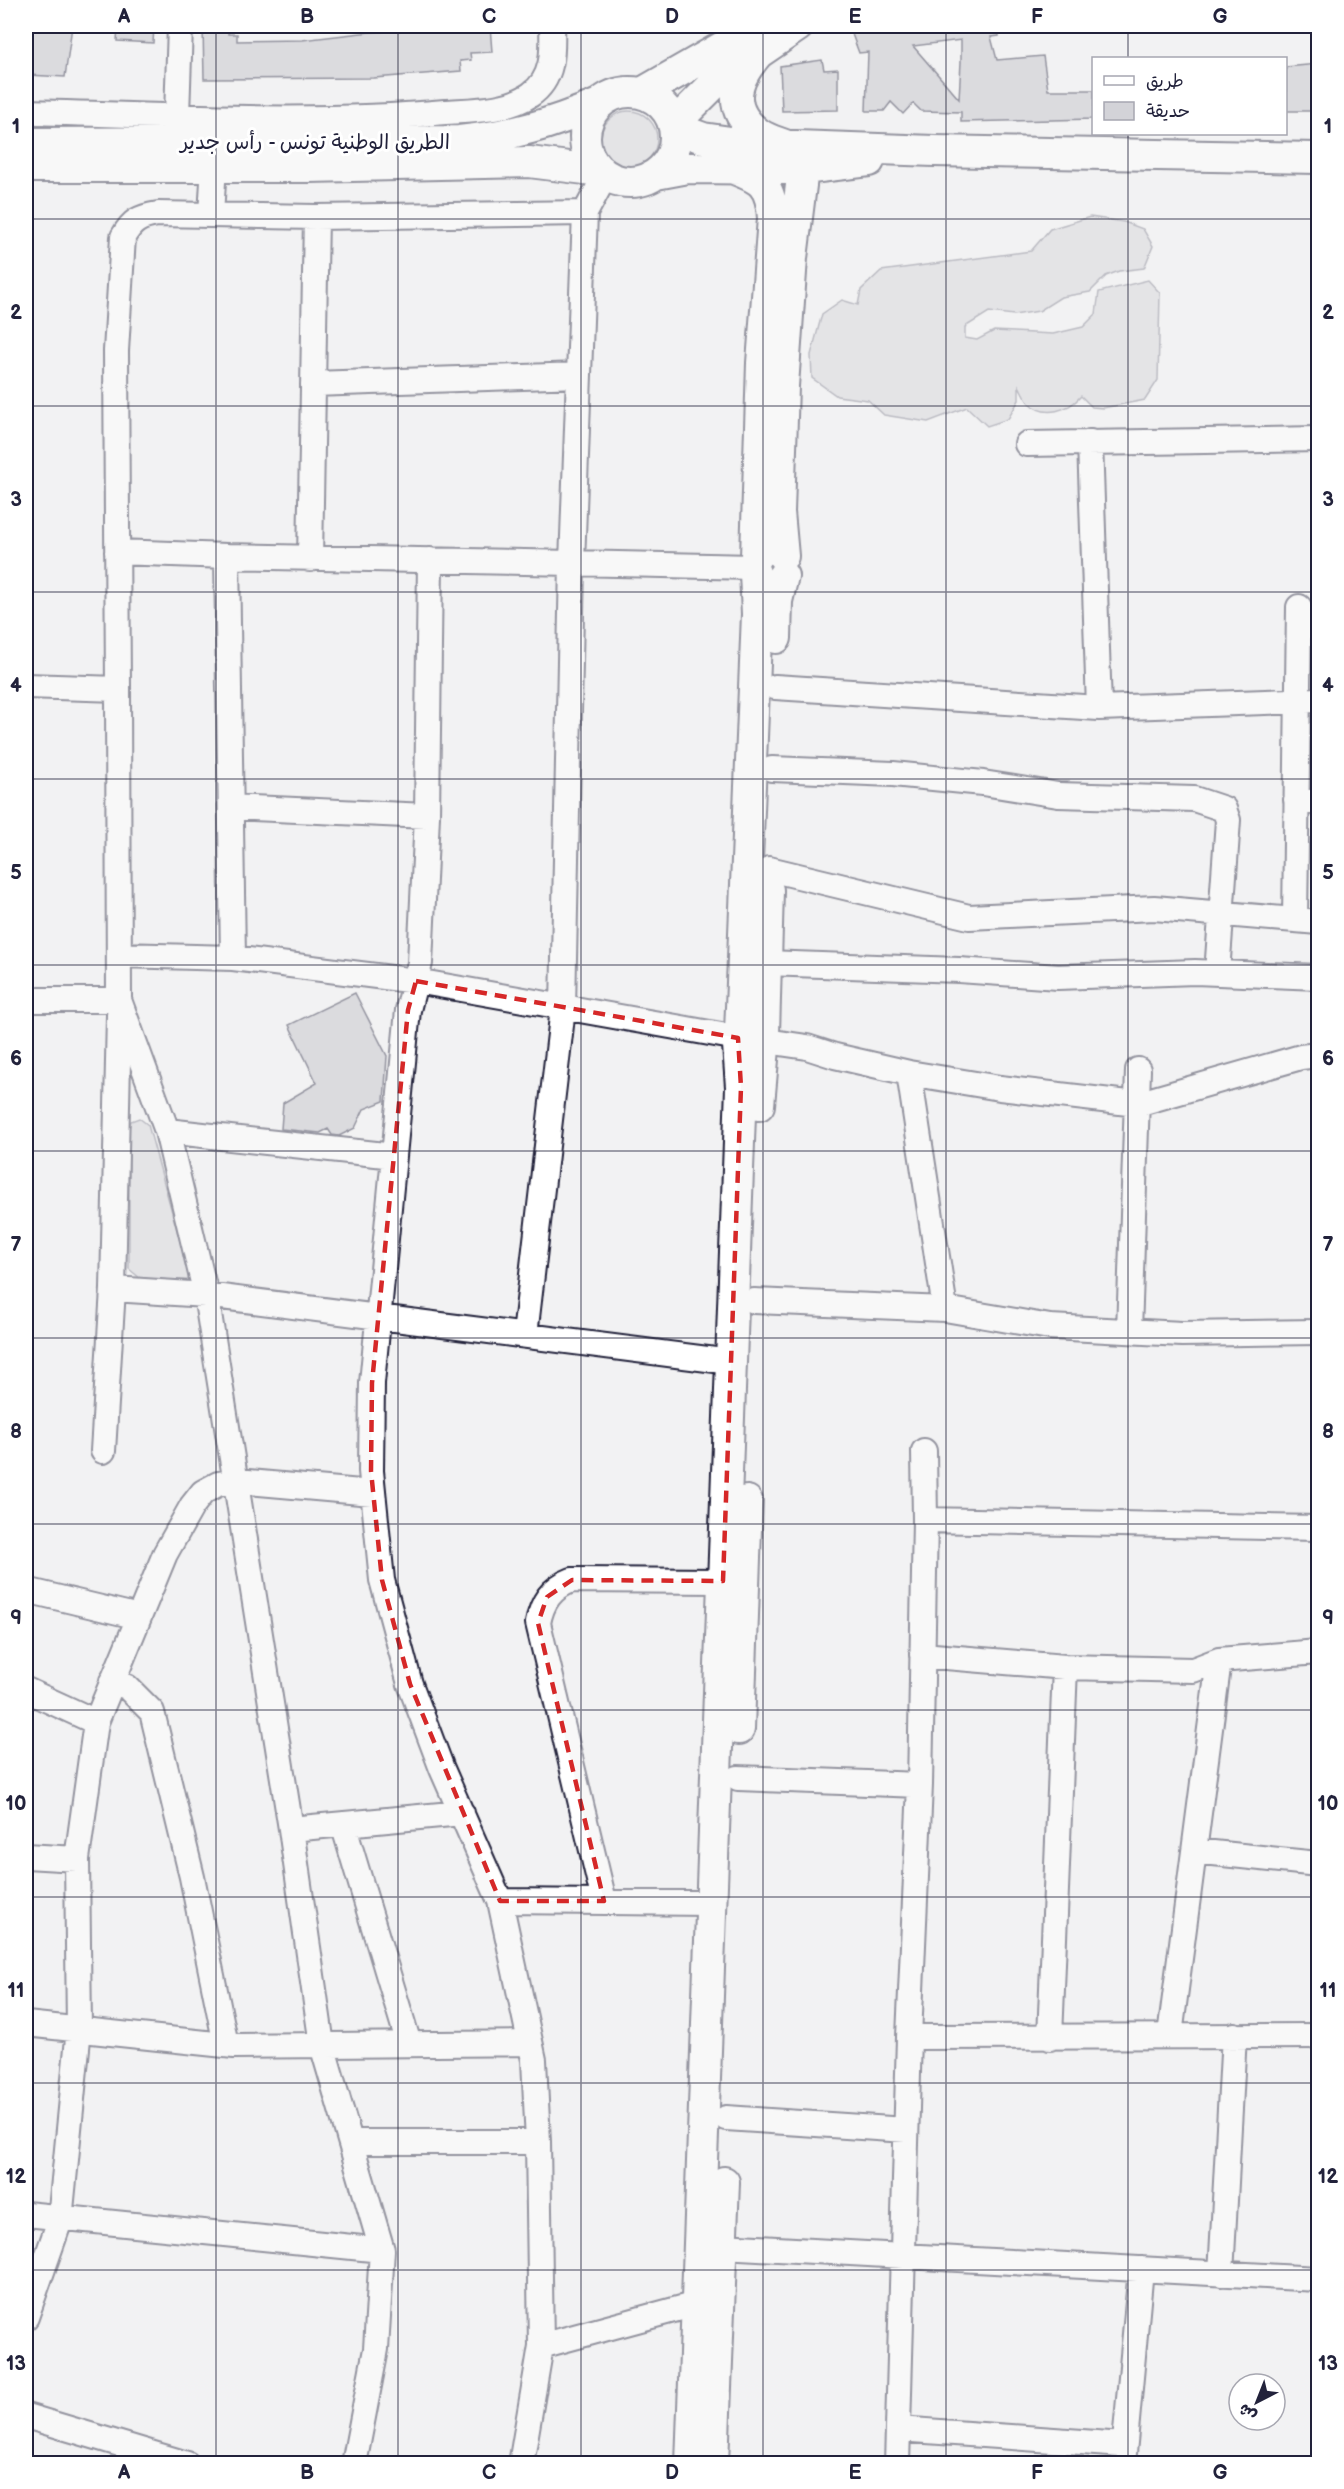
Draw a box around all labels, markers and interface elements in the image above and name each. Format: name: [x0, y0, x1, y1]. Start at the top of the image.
text: A: [117, 5, 131, 29]
text: B: [300, 5, 314, 29]
text: C: [482, 5, 496, 29]
text: D: [665, 5, 679, 29]
text: E: [849, 5, 862, 29]
text: F: [1031, 5, 1043, 29]
text: G: [1213, 5, 1228, 29]
legend: [1092, 57, 1287, 135]
text: طريق: [1146, 71, 1184, 92]
text: حديقة: [1146, 101, 1190, 122]
text: 1: [12, 115, 20, 139]
text: 1: [1324, 115, 1332, 139]
street label: الطريق الوطنية تونس - رأس جدير: [178, 130, 450, 155]
text: 2: [10, 301, 22, 325]
text: 2: [1322, 301, 1334, 325]
text: 3: [10, 488, 22, 512]
text: 3: [1322, 488, 1334, 512]
text: 4: [10, 674, 22, 698]
text: 4: [1322, 674, 1334, 698]
text: 5: [10, 861, 22, 885]
text: 5: [1322, 861, 1334, 885]
text: 6: [10, 1047, 22, 1071]
text: 6: [1322, 1047, 1334, 1071]
text: 7: [10, 1233, 22, 1257]
text: 7: [1322, 1233, 1334, 1257]
text: 8: [10, 1420, 22, 1444]
text: 8: [1322, 1420, 1334, 1444]
text: 9: [10, 1606, 22, 1630]
text: 9: [1322, 1606, 1334, 1630]
text: 10: [6, 1792, 26, 1816]
text: 10: [1318, 1792, 1338, 1816]
text: 11: [8, 1979, 24, 2003]
text: 11: [1320, 1979, 1336, 2003]
text: 12: [6, 2165, 26, 2189]
text: 12: [1318, 2165, 1338, 2189]
text: 13: [6, 2352, 26, 2376]
text: 13: [1318, 2352, 1338, 2376]
north arrow: [1227, 2372, 1287, 2432]
text: ش: [1235, 2399, 1261, 2425]
text: A: [117, 2461, 131, 2485]
text: B: [300, 2461, 314, 2485]
text: C: [482, 2461, 496, 2485]
text: D: [665, 2461, 679, 2485]
text: E: [849, 2461, 862, 2485]
text: F: [1031, 2461, 1043, 2485]
text: G: [1213, 2461, 1228, 2485]

